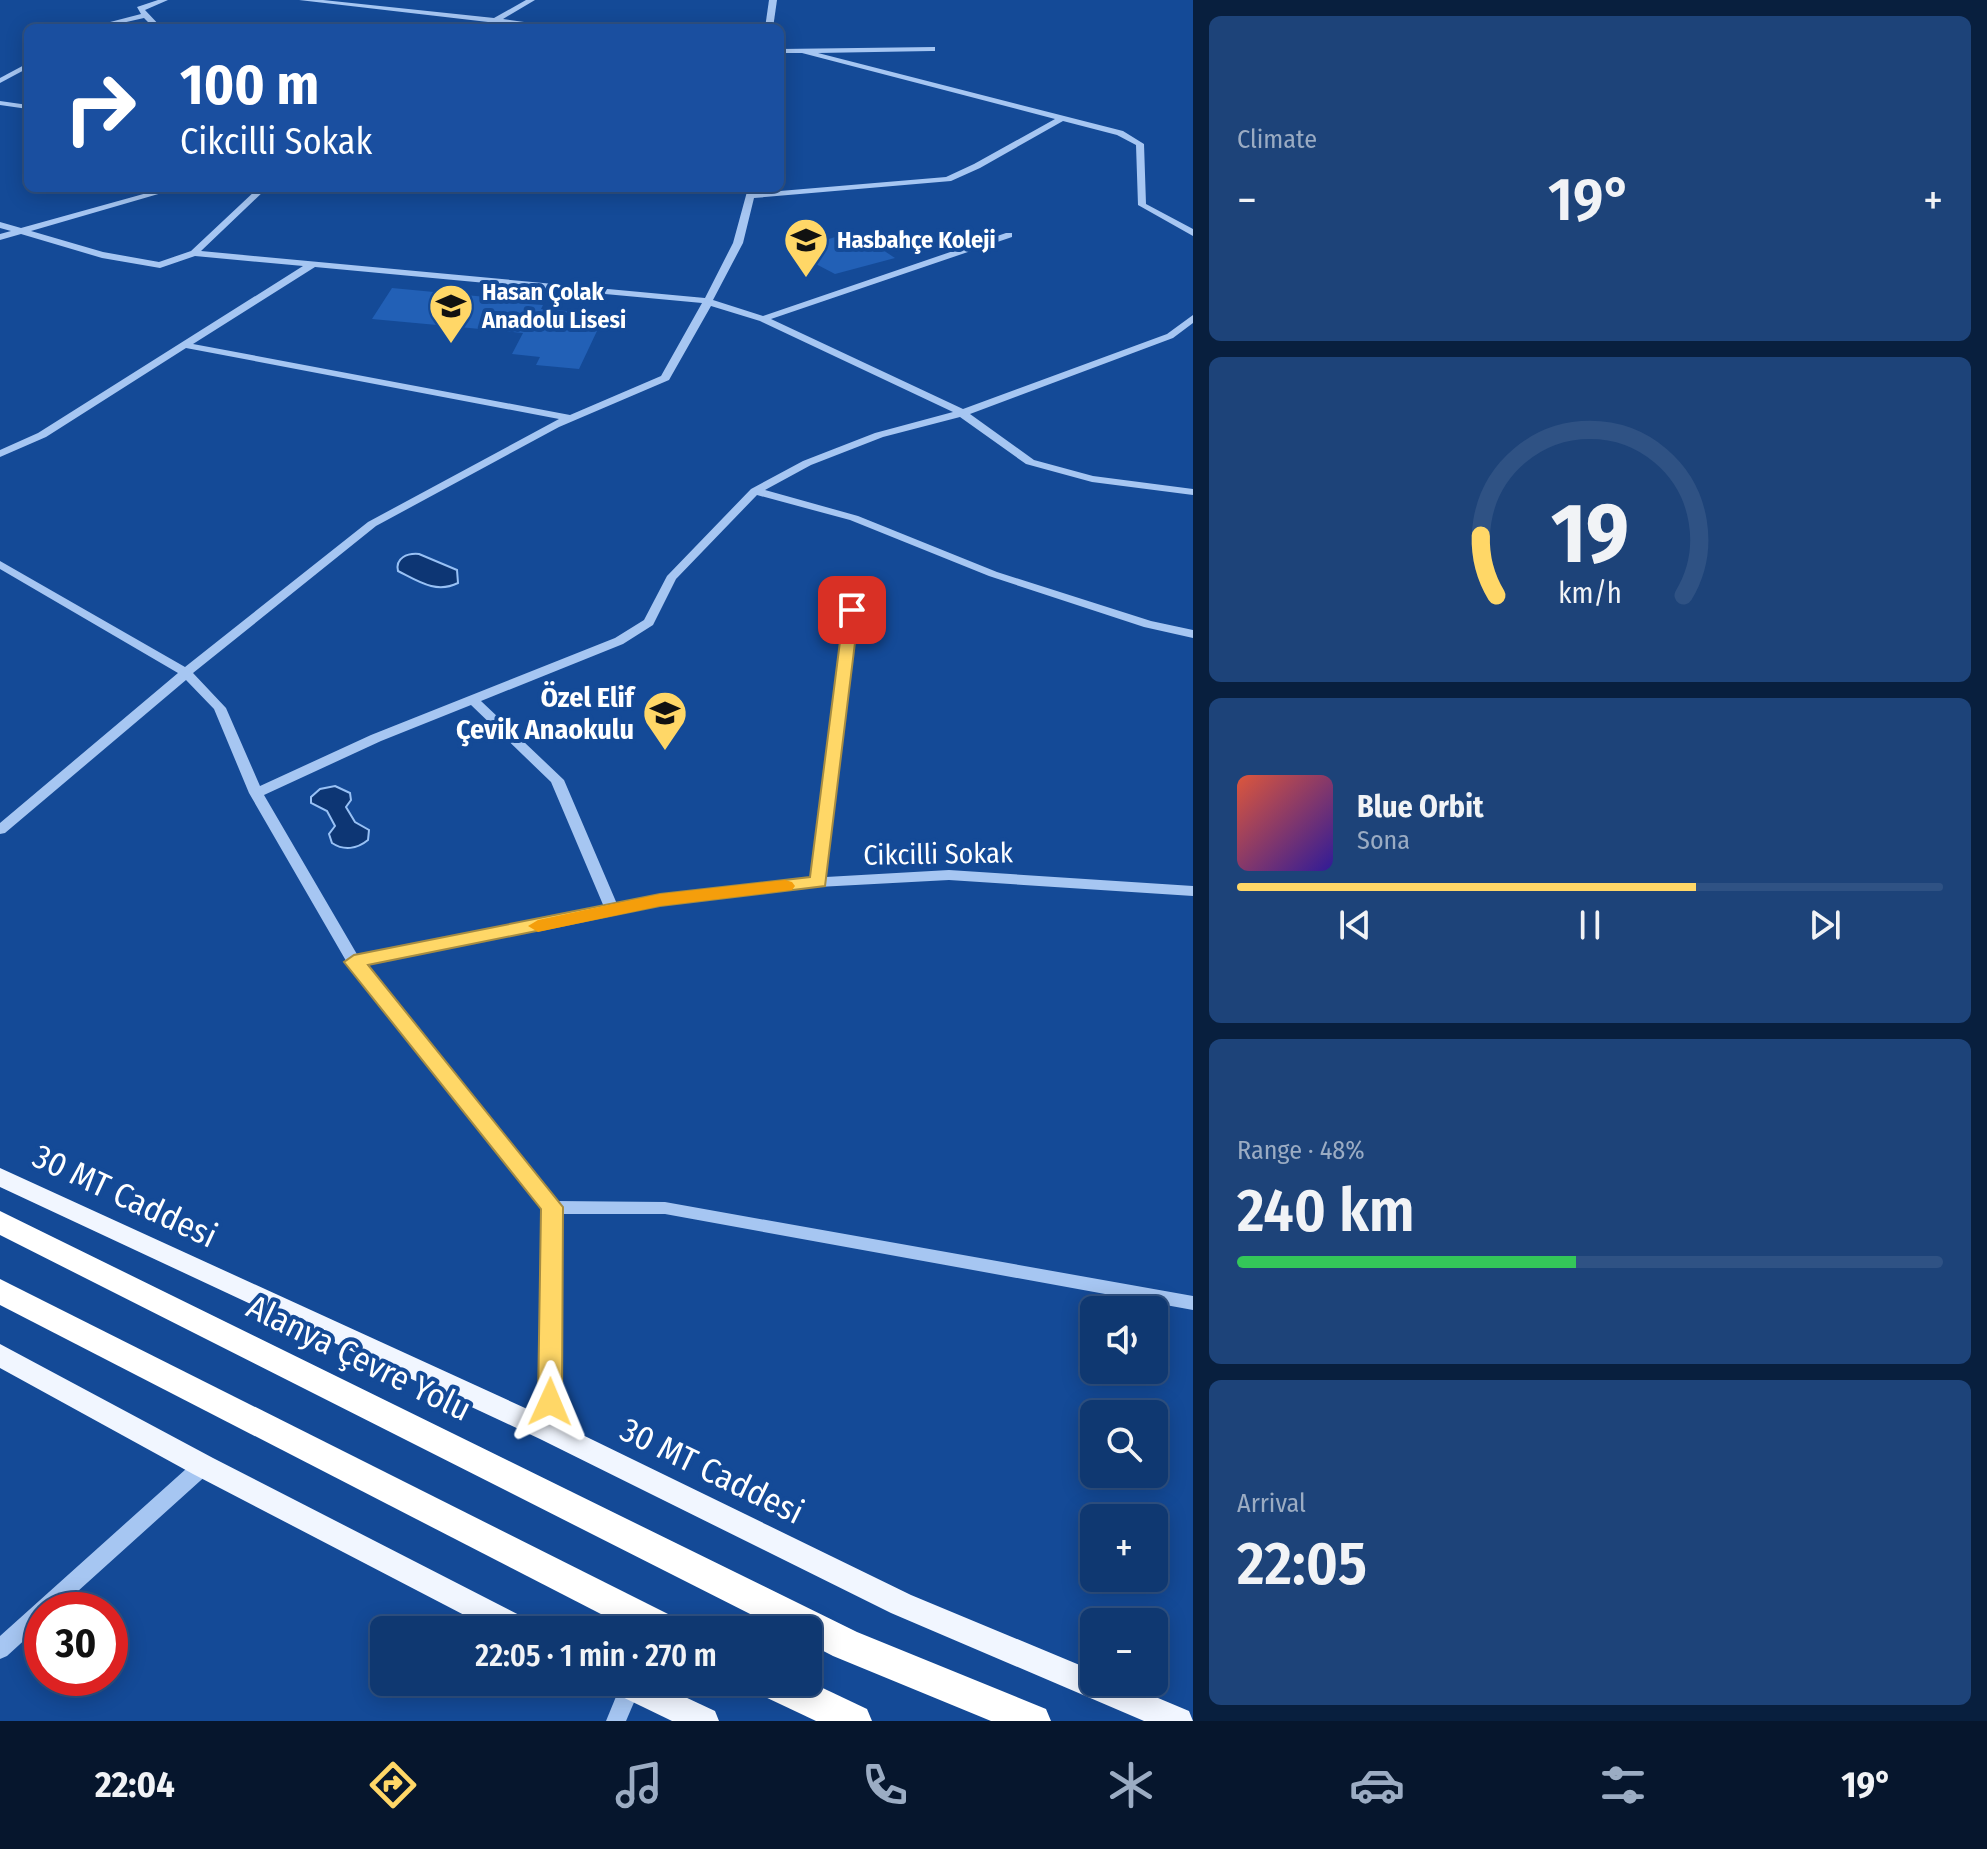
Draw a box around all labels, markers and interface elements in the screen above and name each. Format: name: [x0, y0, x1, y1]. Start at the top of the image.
text: 100 m: [180, 52, 319, 119]
icon: right: [48, 56, 152, 160]
text: Cikcilli Sokak: [180, 120, 372, 164]
text: Climate: [1237, 124, 1317, 155]
text: 19°: [1548, 164, 1632, 236]
text: −: [1237, 174, 1257, 227]
text: +: [1923, 174, 1943, 227]
school or university icon: Hasbahçe Koleji: [782, 216, 830, 279]
place label: Hasbahçe Koleji: [837, 226, 996, 254]
place label: Hasan Çolak Anadolu Lisesi: [481, 278, 626, 334]
school or university icon: Hasan Çolak Anadolu Lisesi: [427, 282, 475, 345]
text: 19: [1551, 483, 1629, 583]
pin: [818, 576, 886, 644]
text: km/h: [1558, 576, 1622, 611]
icon: arrive: [830, 588, 874, 632]
place label: Özel Elif Çevik Anaokulu: [456, 681, 637, 747]
school or university icon: Özel Elif Çevik Anaokulu: [641, 689, 689, 752]
text: Blue Orbit: [1357, 789, 1483, 825]
text: Sona: [1357, 825, 1410, 856]
street label: Cikcilli Sokak: [863, 836, 1014, 872]
icon: previous: [1333, 903, 1377, 947]
icon: pause: [1568, 903, 1612, 947]
icon: next: [1803, 903, 1847, 947]
street label: 30 MT Caddesi: [26, 1135, 224, 1257]
text: Range · 48%: [1237, 1135, 1365, 1166]
text: 240 km: [1237, 1175, 1415, 1247]
street label: Alanya Çevre Yolu: [240, 1286, 478, 1430]
map controls: [1080, 1296, 1168, 1696]
button: sound: [1080, 1296, 1168, 1384]
position arrow: [508, 1360, 592, 1444]
button: search: [1080, 1400, 1168, 1488]
street label: 30 MT Caddesi: [614, 1409, 810, 1533]
text: Arrival: [1237, 1488, 1306, 1519]
button: +: [1080, 1504, 1168, 1592]
text: 22:05: [1237, 1528, 1367, 1600]
speed limit sign: 30: [24, 1592, 128, 1696]
button: −: [1080, 1608, 1168, 1696]
text: 22:05 · 1 min · 270 m: [475, 1638, 717, 1674]
icon: directions: [365, 1757, 421, 1813]
icon: music: [611, 1757, 667, 1813]
icon: phone: [857, 1757, 913, 1813]
icon: climate: [1103, 1757, 1159, 1813]
icon: car: [1349, 1757, 1405, 1813]
icon: filters: [1595, 1757, 1651, 1813]
text: 22:04: [95, 1763, 175, 1807]
text: 19°: [1841, 1763, 1892, 1807]

